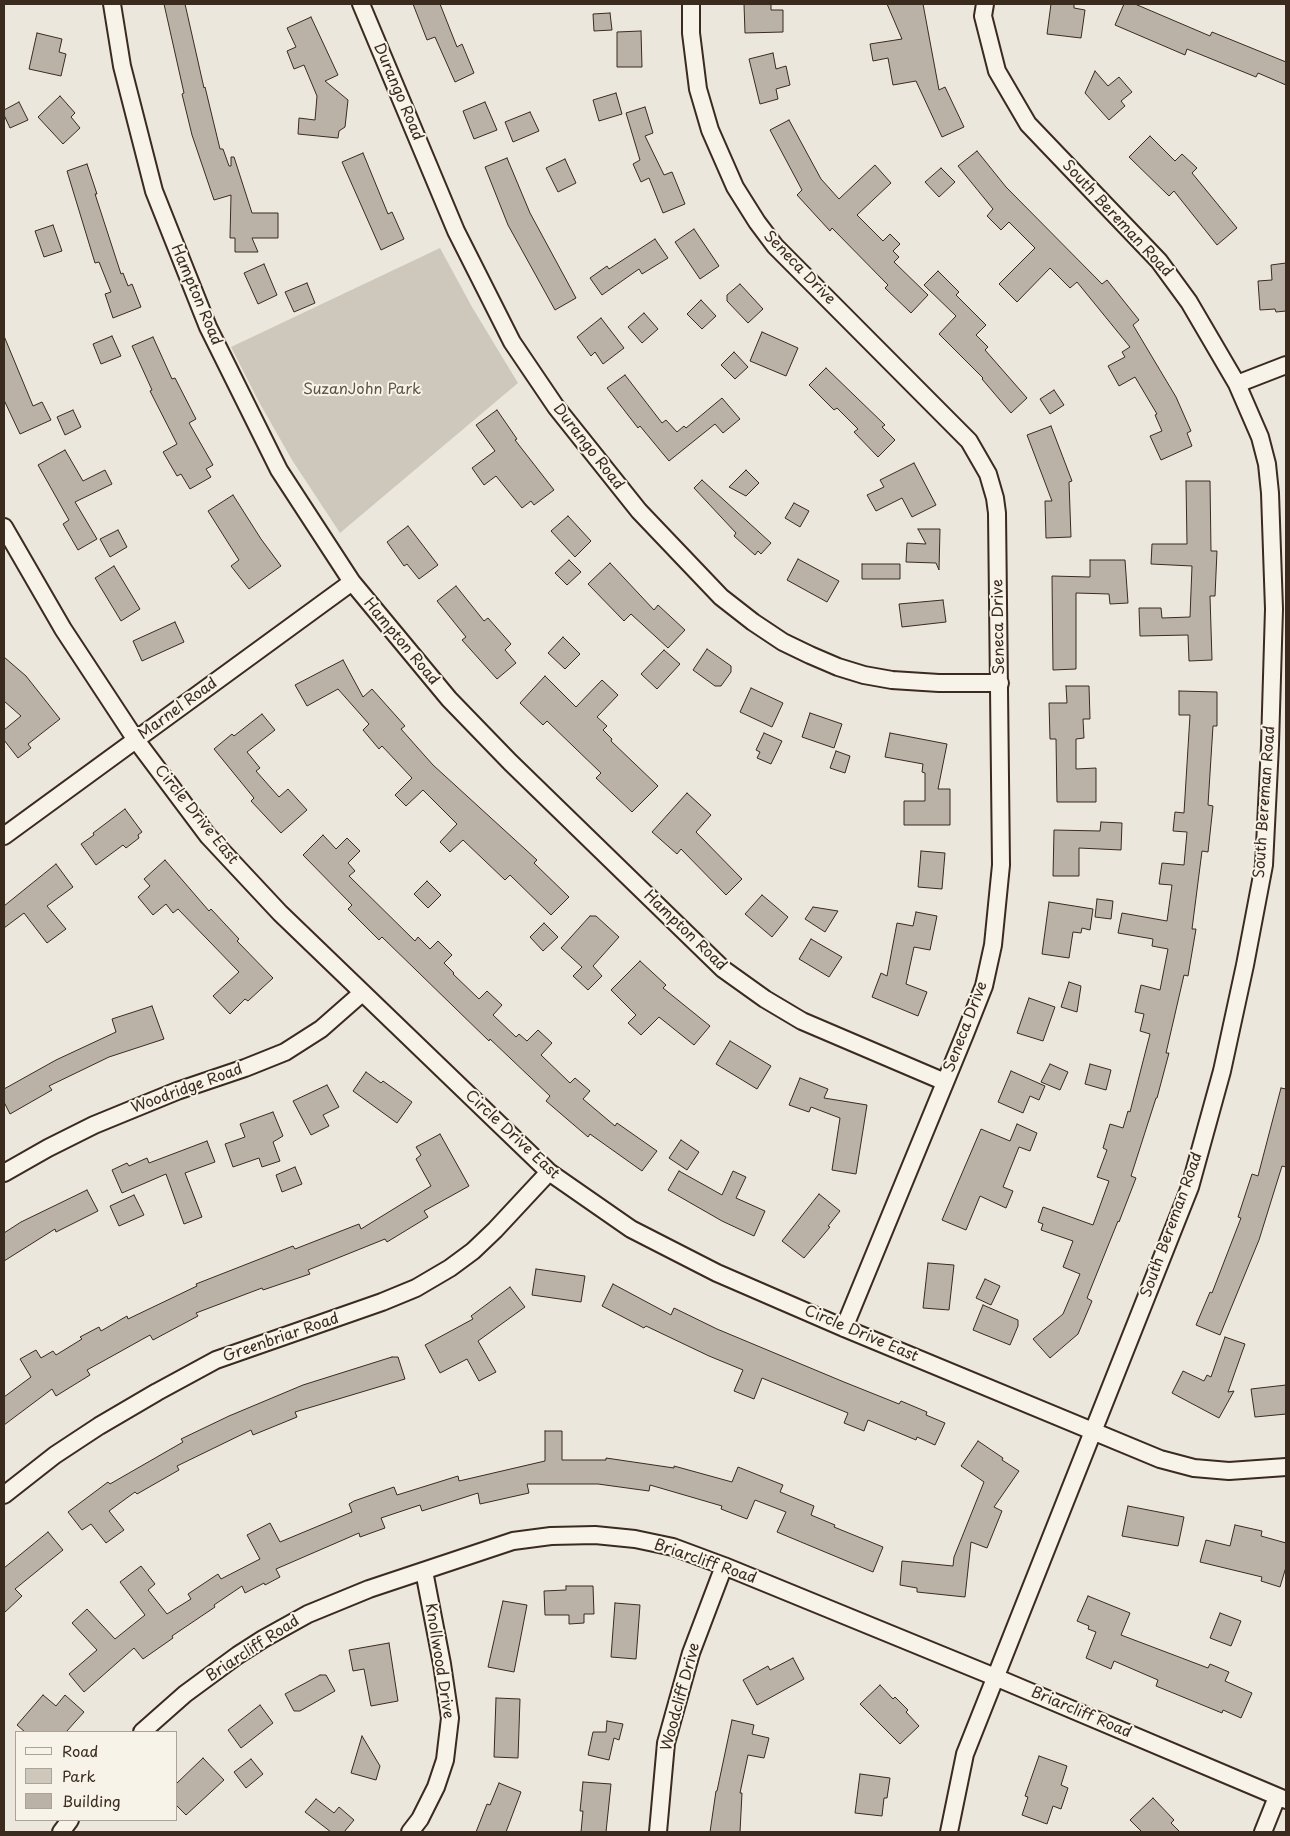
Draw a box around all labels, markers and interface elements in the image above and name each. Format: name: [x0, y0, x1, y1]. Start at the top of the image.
street label: Durango Road: [369, 41, 427, 143]
street label: South Bereman Road: [1058, 157, 1176, 281]
street label: Seneca Drive: [759, 227, 839, 309]
street label: Hampton Road: [167, 242, 225, 348]
park label: SuzanJohn Park: [303, 381, 421, 399]
street label: Durango Road: [549, 400, 627, 494]
street label: Seneca Drive: [989, 579, 1009, 675]
street label: Hampton Road: [359, 595, 443, 689]
street label: Marnel Road: [135, 674, 221, 744]
street label: South Bereman Road: [1251, 725, 1279, 879]
street label: Circle Drive East: [151, 762, 241, 868]
street label: Hampton Road: [640, 887, 730, 975]
street label: Seneca Drive: [940, 979, 992, 1075]
street label: Woodridge Road: [129, 1061, 245, 1117]
street label: Circle Drive East: [461, 1087, 563, 1183]
street label: South Bereman Road: [1137, 1150, 1207, 1300]
street label: Circle Drive East: [801, 1302, 921, 1366]
street label: Greenbriar Road: [221, 1310, 341, 1366]
street label: Briarcliff Road: [651, 1536, 759, 1588]
street label: Knollwood Drive: [421, 1602, 457, 1720]
street label: Briarcliff Road: [203, 1612, 303, 1686]
street label: Woodcliff Drive: [658, 1641, 704, 1753]
street label: Briarcliff Road: [1028, 1684, 1134, 1742]
legend: [15, 1731, 178, 1821]
text: Road: [62, 1739, 98, 1762]
text: Park: [62, 1764, 96, 1787]
text: Building: [62, 1789, 121, 1812]

